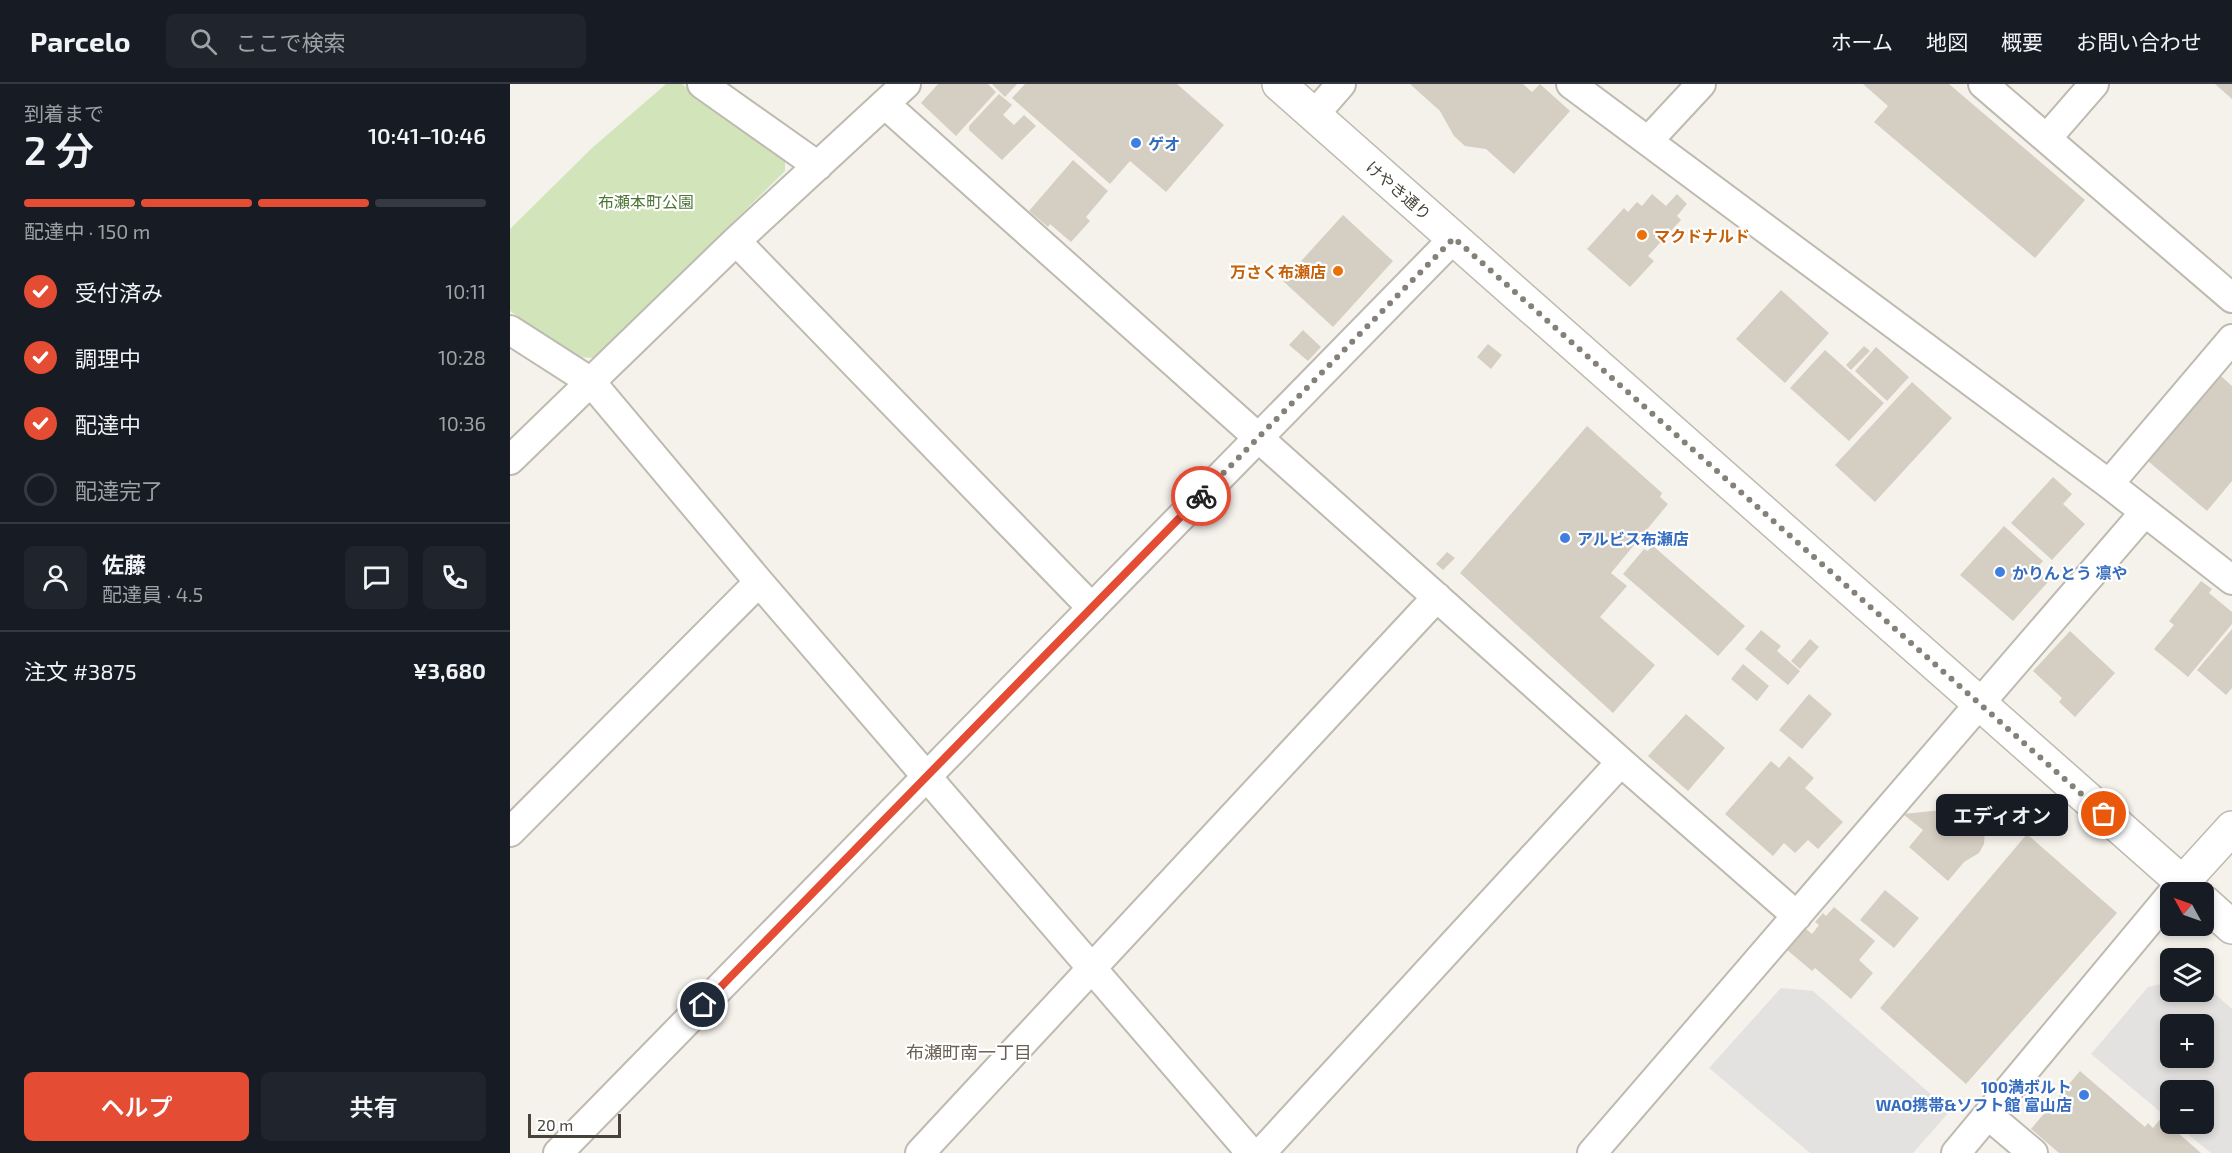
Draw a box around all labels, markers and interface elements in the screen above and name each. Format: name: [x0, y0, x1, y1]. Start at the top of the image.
search box: [166, 14, 586, 68]
text: Parcelo: [30, 24, 130, 58]
icon: search: [187, 25, 220, 58]
text: ここで検索: [235, 29, 345, 55]
text: ホーム: [1831, 29, 1893, 54]
text: 地図: [1926, 29, 1968, 54]
text: 概要: [2001, 29, 2043, 54]
text: お問い合わせ: [2076, 29, 2202, 54]
text: 到着まで: [24, 101, 104, 125]
text: 10:41–10:46: [368, 122, 486, 148]
text: 2 分: [24, 126, 94, 173]
place label: ゲオ: [1148, 134, 1180, 153]
marker: ゲオ: [1129, 136, 1143, 150]
street label: けやき通り: [1363, 157, 1435, 223]
park label: 布瀬本町公園: [598, 192, 694, 211]
text: 配達中 · 150 m: [24, 219, 150, 243]
place label: マクドナルド: [1654, 226, 1750, 245]
marker: マクドナルド: [1635, 228, 1649, 242]
place label: 万さく布瀬店: [1230, 262, 1326, 281]
marker: 万さく布瀬店: [1331, 264, 1345, 278]
icon: check: [24, 275, 57, 308]
text: 受付済み: [75, 279, 163, 305]
text: 10:11: [445, 279, 486, 303]
icon: check: [24, 341, 57, 374]
text: 調理中: [75, 345, 141, 371]
text: 10:28: [438, 345, 486, 369]
icon: check: [24, 407, 57, 440]
text: 配達中: [75, 411, 141, 437]
text: 10:36: [439, 411, 486, 435]
courier: [1171, 466, 1231, 526]
text: 配達完了: [75, 477, 163, 503]
icon: bike: [1185, 480, 1218, 513]
place label: アルビス布瀬店: [1577, 529, 1689, 548]
marker: アルビス布瀬店: [1558, 531, 1572, 545]
button: person: [24, 546, 87, 609]
button: chat: [345, 546, 408, 609]
button: phone: [423, 546, 486, 609]
text: 佐藤: [102, 551, 146, 577]
place label: かりんとう 凛や: [2012, 563, 2127, 582]
marker: かりんとう 凛や: [1993, 565, 2007, 579]
text: 配達員 · 4.5: [102, 582, 203, 606]
text: ¥3,680: [413, 657, 486, 683]
text: 注文 #3875: [24, 658, 137, 684]
pin: [2078, 788, 2129, 839]
callout: エディオン: [1936, 793, 2068, 835]
icon: bag: [2087, 797, 2120, 830]
text: エディオン: [1953, 803, 2051, 827]
north arrow: [2160, 882, 2214, 936]
map controls: [2160, 882, 2214, 1134]
button: layers: [2160, 948, 2214, 1002]
pin: [677, 979, 728, 1030]
icon: home: [686, 988, 719, 1021]
button: +: [2160, 1014, 2214, 1068]
district label: 布瀬町南一丁目: [906, 1041, 1032, 1063]
button: ヘルプ: [24, 1072, 249, 1141]
button: 共有: [261, 1072, 486, 1141]
place label: 100満ボルト WAO携帯&ソフト館 富山店: [1876, 1077, 2072, 1114]
button: −: [2160, 1080, 2214, 1134]
marker: 100満ボルト WAO携帯&ソフト館 富山店: [2077, 1088, 2091, 1102]
scale bar: [528, 1111, 621, 1138]
text: 20 m: [537, 1115, 573, 1134]

